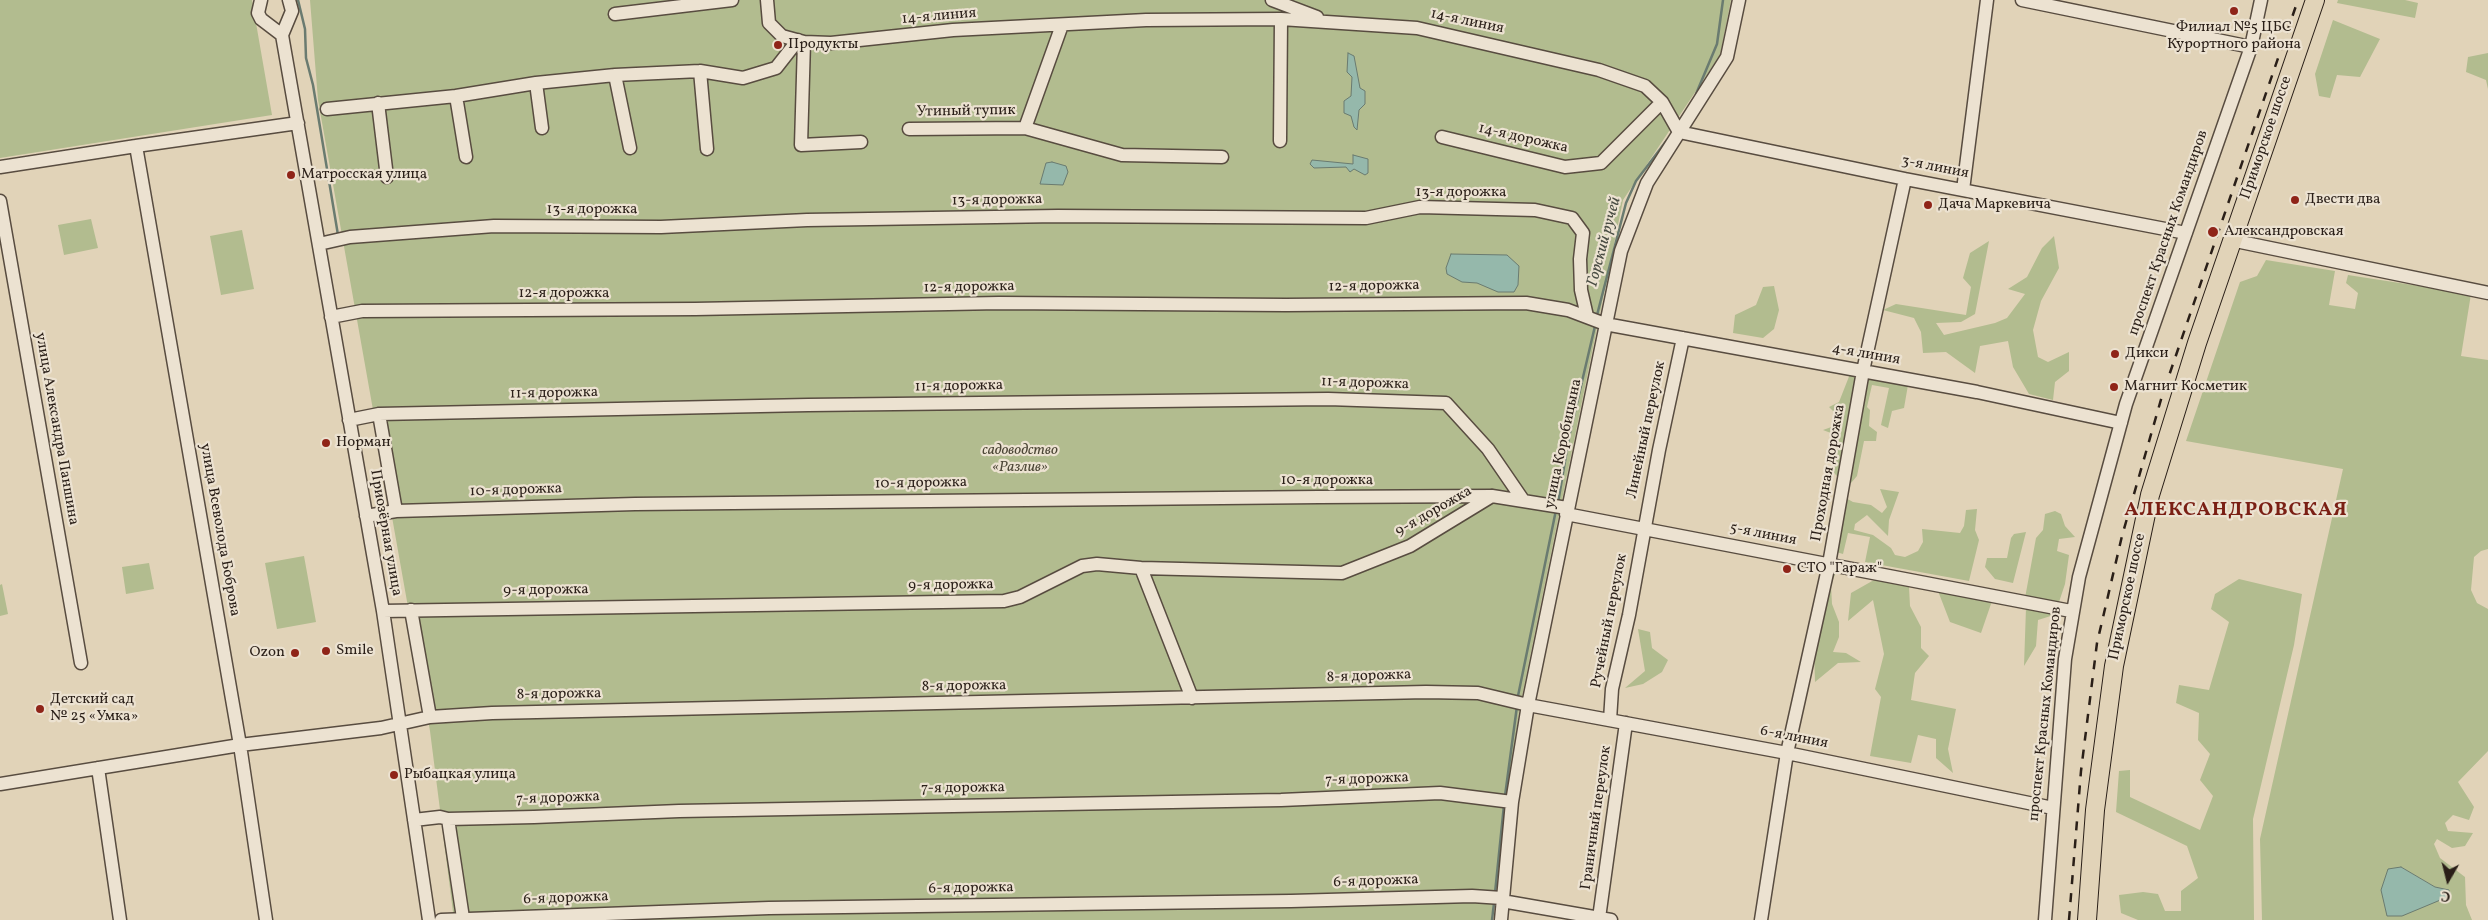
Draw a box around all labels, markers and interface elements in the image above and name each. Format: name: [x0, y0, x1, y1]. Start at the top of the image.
street label: 14-я линия: [901, 5, 977, 29]
street label: 14-я линия: [1429, 5, 1505, 39]
marker: Филиал №5 ЦБС Курортного района: [2228, 5, 2240, 17]
place label: Филиал №5 ЦБС Курортного района: [2167, 19, 2301, 54]
place label: Продукты: [788, 36, 858, 54]
marker: Продукты: [772, 39, 784, 51]
street label: Приморское шоссе: [2237, 74, 2297, 202]
street label: Утиный тупик: [916, 102, 1016, 122]
street label: 14-я дорожка: [1476, 120, 1570, 158]
street label: проспект Красных Командиров: [2125, 128, 2213, 338]
street label: 3-я линия: [1900, 153, 1970, 183]
place label: Матросская улица: [301, 166, 427, 184]
marker: Матросская улица: [285, 169, 297, 181]
street label: 13-я дорожка: [1416, 184, 1506, 202]
street label: 13-я дорожка: [951, 191, 1043, 211]
place label: Двести два: [2305, 191, 2381, 209]
marker: Двести два: [2289, 194, 2301, 206]
water label: Горский ручей: [1584, 195, 1626, 289]
place label: Дача Маркевича: [1938, 196, 2051, 214]
marker: Дача Маркевича: [1922, 199, 1934, 211]
street label: 13-я дорожка: [547, 201, 637, 219]
place label: Александровская: [2224, 223, 2344, 241]
marker: Александровская: [2206, 225, 2220, 239]
street label: 12-я дорожка: [1328, 277, 1420, 297]
street label: 12-я дорожка: [923, 278, 1015, 298]
street label: 12-я дорожка: [518, 285, 610, 303]
street label: улица Александра Паншина: [30, 331, 82, 527]
street label: 4-я линия: [1831, 340, 1901, 370]
place label: Дикси: [2125, 345, 2169, 363]
marker: Дикси: [2109, 348, 2121, 360]
street label: Линейный переулок: [1624, 360, 1670, 500]
street label: 11-я дорожка: [1321, 373, 1409, 395]
street label: 11-я дорожка: [915, 377, 1003, 397]
street label: улица Коробицына: [1541, 377, 1587, 511]
place label: Магнит Косметик: [2124, 378, 2247, 396]
marker: Магнит Косметик: [2108, 381, 2120, 393]
street label: 11-я дорожка: [510, 384, 598, 404]
street label: Проходная дорожка: [1808, 403, 1850, 543]
place label: Норман: [336, 434, 391, 452]
marker: Норман: [320, 437, 332, 449]
street label: улица Всеволода Боброва: [195, 442, 243, 618]
park label: садоводство «Разлив»: [982, 442, 1058, 477]
street label: Приозёрная улица: [365, 468, 405, 598]
street label: 10-я дорожка: [1281, 472, 1373, 490]
street label: 10-я дорожка: [875, 474, 967, 494]
street label: 10-я дорожка: [469, 480, 563, 502]
street label: 9-я дорожка: [1392, 483, 1476, 541]
district label: АЛЕКСАНДРОВСКАЯ: [2122, 499, 2350, 523]
street label: 5-я линия: [1728, 520, 1798, 550]
street label: Приморское шоссе: [2106, 532, 2150, 662]
street label: Ручейный переулок: [1588, 552, 1632, 690]
place label: СТО "Гараж": [1797, 560, 1882, 578]
marker: СТО "Гараж": [1781, 563, 1793, 575]
street label: 9-я дорожка: [908, 576, 994, 596]
street label: 9-я дорожка: [503, 581, 589, 601]
street label: проспект Красных Командиров: [2026, 606, 2066, 822]
place label: Smile: [336, 642, 374, 660]
place label: Ozon: [250, 644, 285, 662]
marker: Smile: [320, 645, 332, 657]
marker: Ozon: [289, 647, 301, 659]
street label: 8-я дорожка: [1326, 667, 1412, 687]
street label: 8-я дорожка: [921, 677, 1007, 697]
street label: 8-я дорожка: [516, 685, 602, 705]
place label: Детский сад № 25 «Умка»: [50, 691, 138, 726]
marker: Детский сад № 25 «Умка»: [34, 703, 46, 715]
street label: 6-я линия: [1759, 723, 1829, 753]
street label: Граничный переулок: [1578, 745, 1616, 891]
place label: Рыбацкая улица: [404, 766, 516, 784]
marker: Рыбацкая улица: [388, 769, 400, 781]
street label: 7-я дорожка: [1325, 770, 1409, 790]
street label: 7-я дорожка: [921, 779, 1005, 799]
street label: 7-я дорожка: [516, 789, 600, 809]
north arrow: [2423, 855, 2473, 905]
street label: 6-я дорожка: [1333, 872, 1419, 892]
street label: 6-я дорожка: [928, 879, 1014, 899]
text: С: [2440, 885, 2452, 905]
street label: 6-я дорожка: [523, 889, 609, 909]

